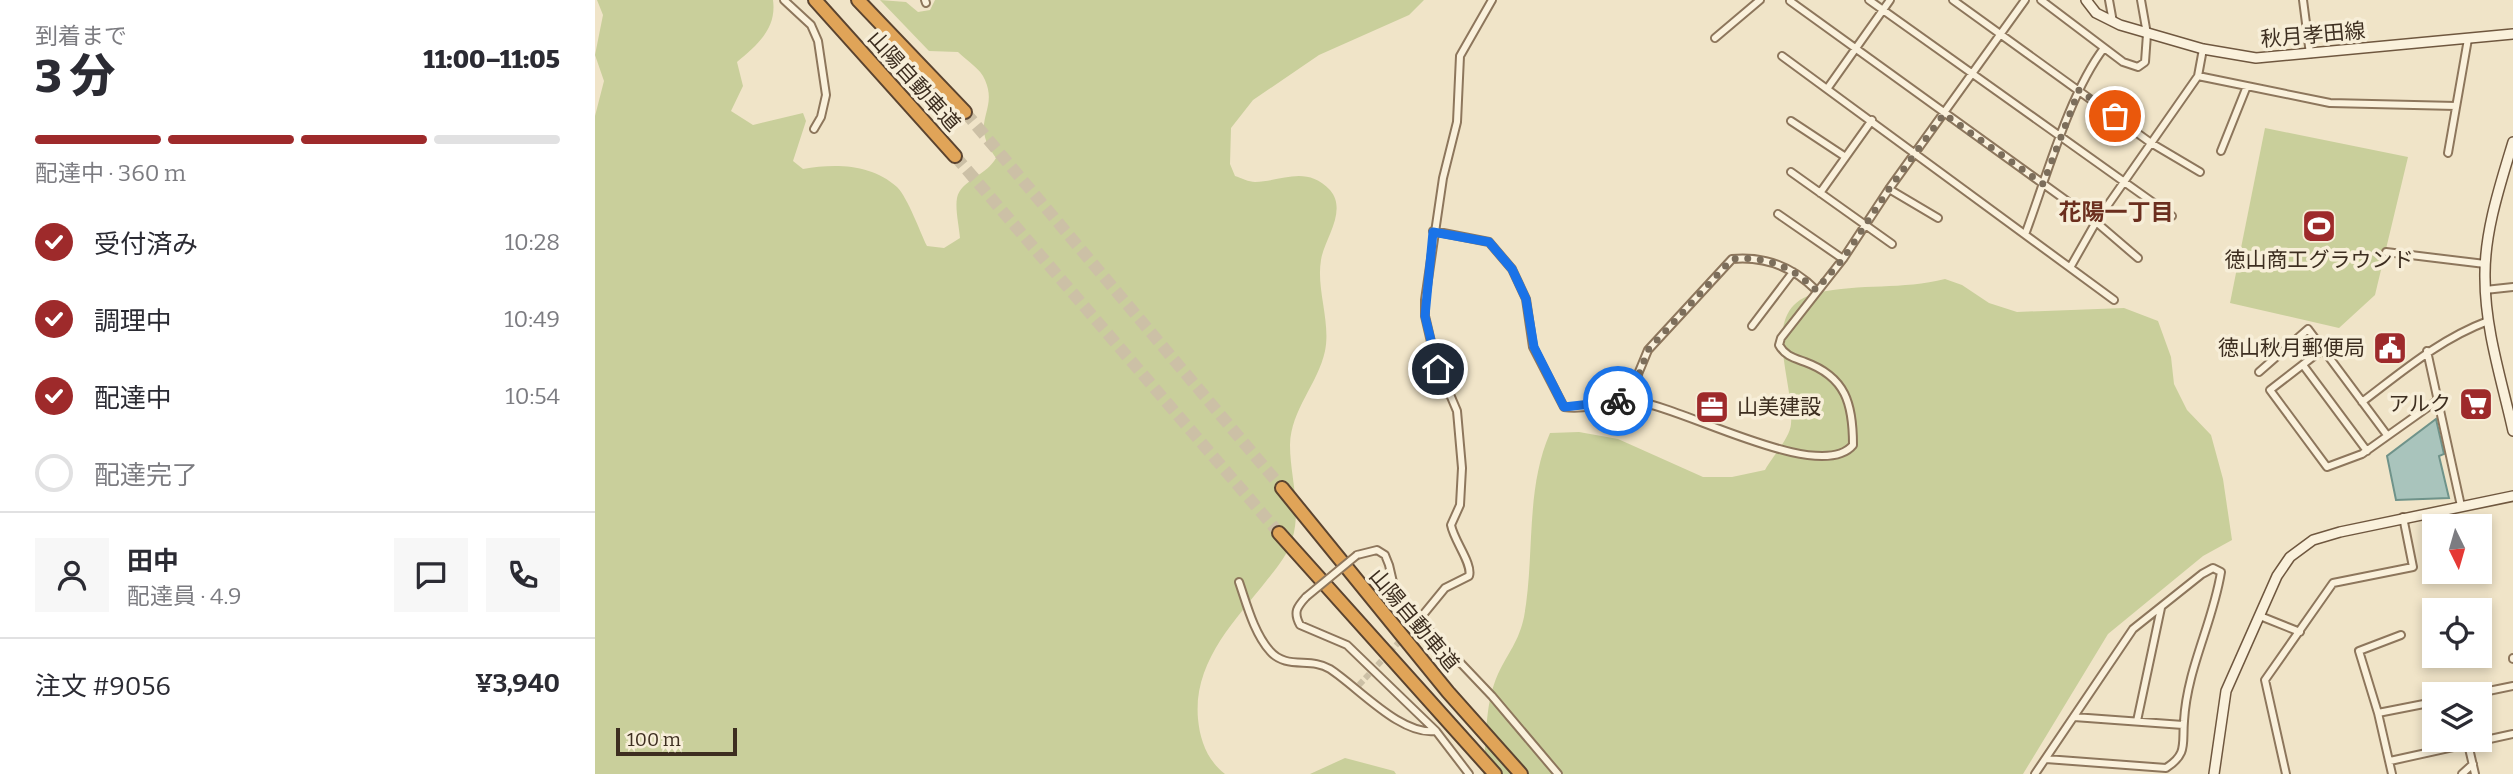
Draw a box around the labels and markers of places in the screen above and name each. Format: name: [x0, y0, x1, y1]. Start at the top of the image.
pin: [2085, 86, 2145, 146]
sports icon: 徳山商工グラウンド: [2300, 207, 2338, 245]
place label: 徳山商工グラウンド: [2225, 247, 2414, 273]
public building icon: 徳山秋月郵便局: [2371, 329, 2409, 367]
place label: 徳山秋月郵便局: [2218, 335, 2365, 361]
pin: [1408, 339, 1468, 399]
supermarket icon: アルク: [2457, 385, 2495, 423]
office icon: 山美建設: [1693, 388, 1731, 426]
place label: アルク: [2388, 391, 2451, 417]
place label: 山美建設: [1737, 394, 1821, 420]

